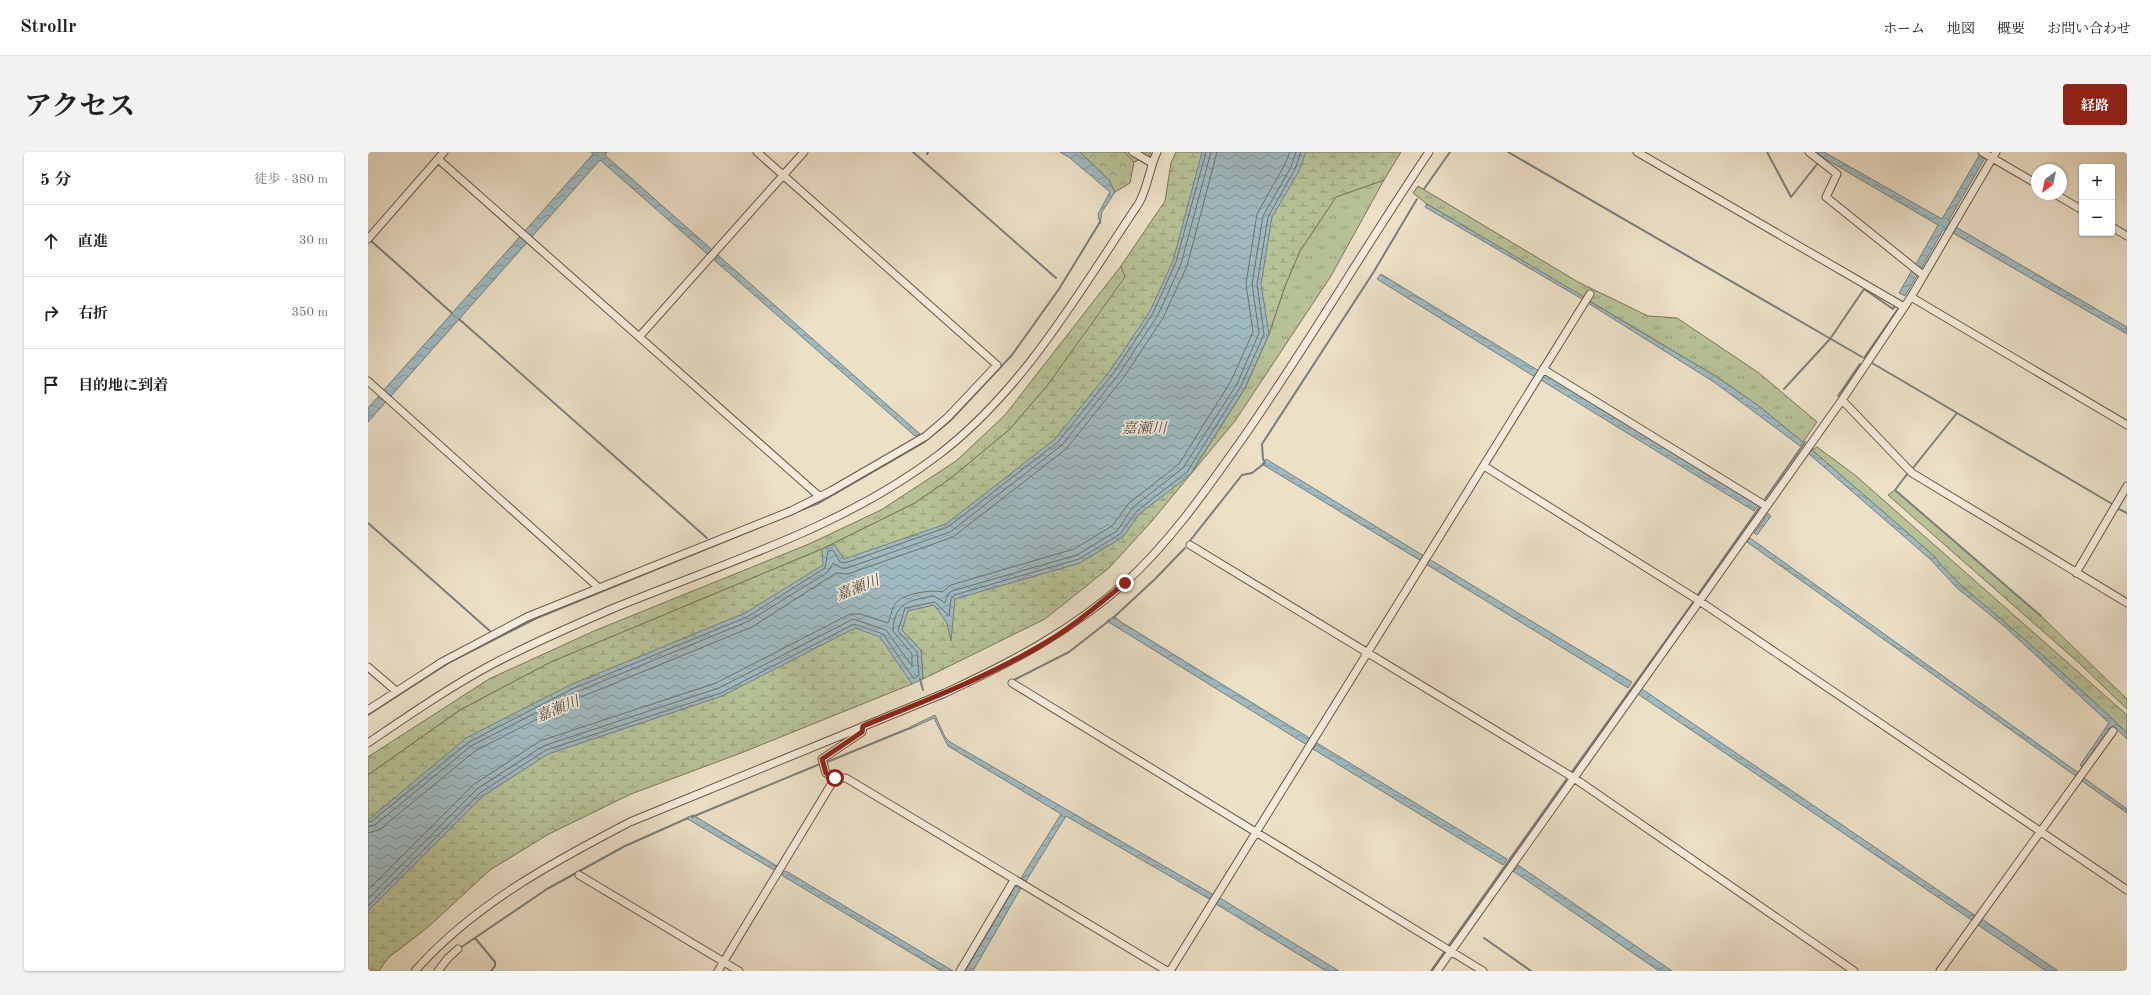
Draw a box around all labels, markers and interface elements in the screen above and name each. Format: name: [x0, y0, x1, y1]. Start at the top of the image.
text: Strollr: [20, 18, 76, 37]
text: ホーム: [1883, 22, 1925, 36]
text: 地図: [1947, 22, 1975, 36]
text: 概要: [1997, 22, 2025, 36]
text: お問い合わせ: [2047, 22, 2131, 36]
button: 経路: [2063, 84, 2127, 125]
text: アクセス: [24, 94, 135, 122]
north arrow: [2031, 164, 2067, 200]
map controls: [2079, 164, 2115, 236]
button: +: [2079, 164, 2115, 200]
text: 5 分: [40, 172, 72, 189]
text: 徒歩 · 380 m: [254, 173, 328, 186]
button: −: [2079, 200, 2115, 236]
icon: ahead: [40, 230, 62, 252]
text: 30 m: [299, 234, 328, 247]
text: 直進: [78, 235, 108, 250]
icon: right: [40, 302, 62, 324]
text: 350 m: [291, 306, 328, 319]
text: 右折: [78, 307, 108, 322]
icon: arrive: [40, 374, 62, 396]
text: 目的地に到着: [78, 379, 168, 394]
water label: 嘉瀬川: [1121, 420, 1168, 437]
water label: 嘉瀬川: [834, 571, 884, 604]
route end: [1116, 574, 1134, 592]
water label: 嘉瀬川: [534, 692, 584, 725]
route start: [826, 769, 844, 787]

